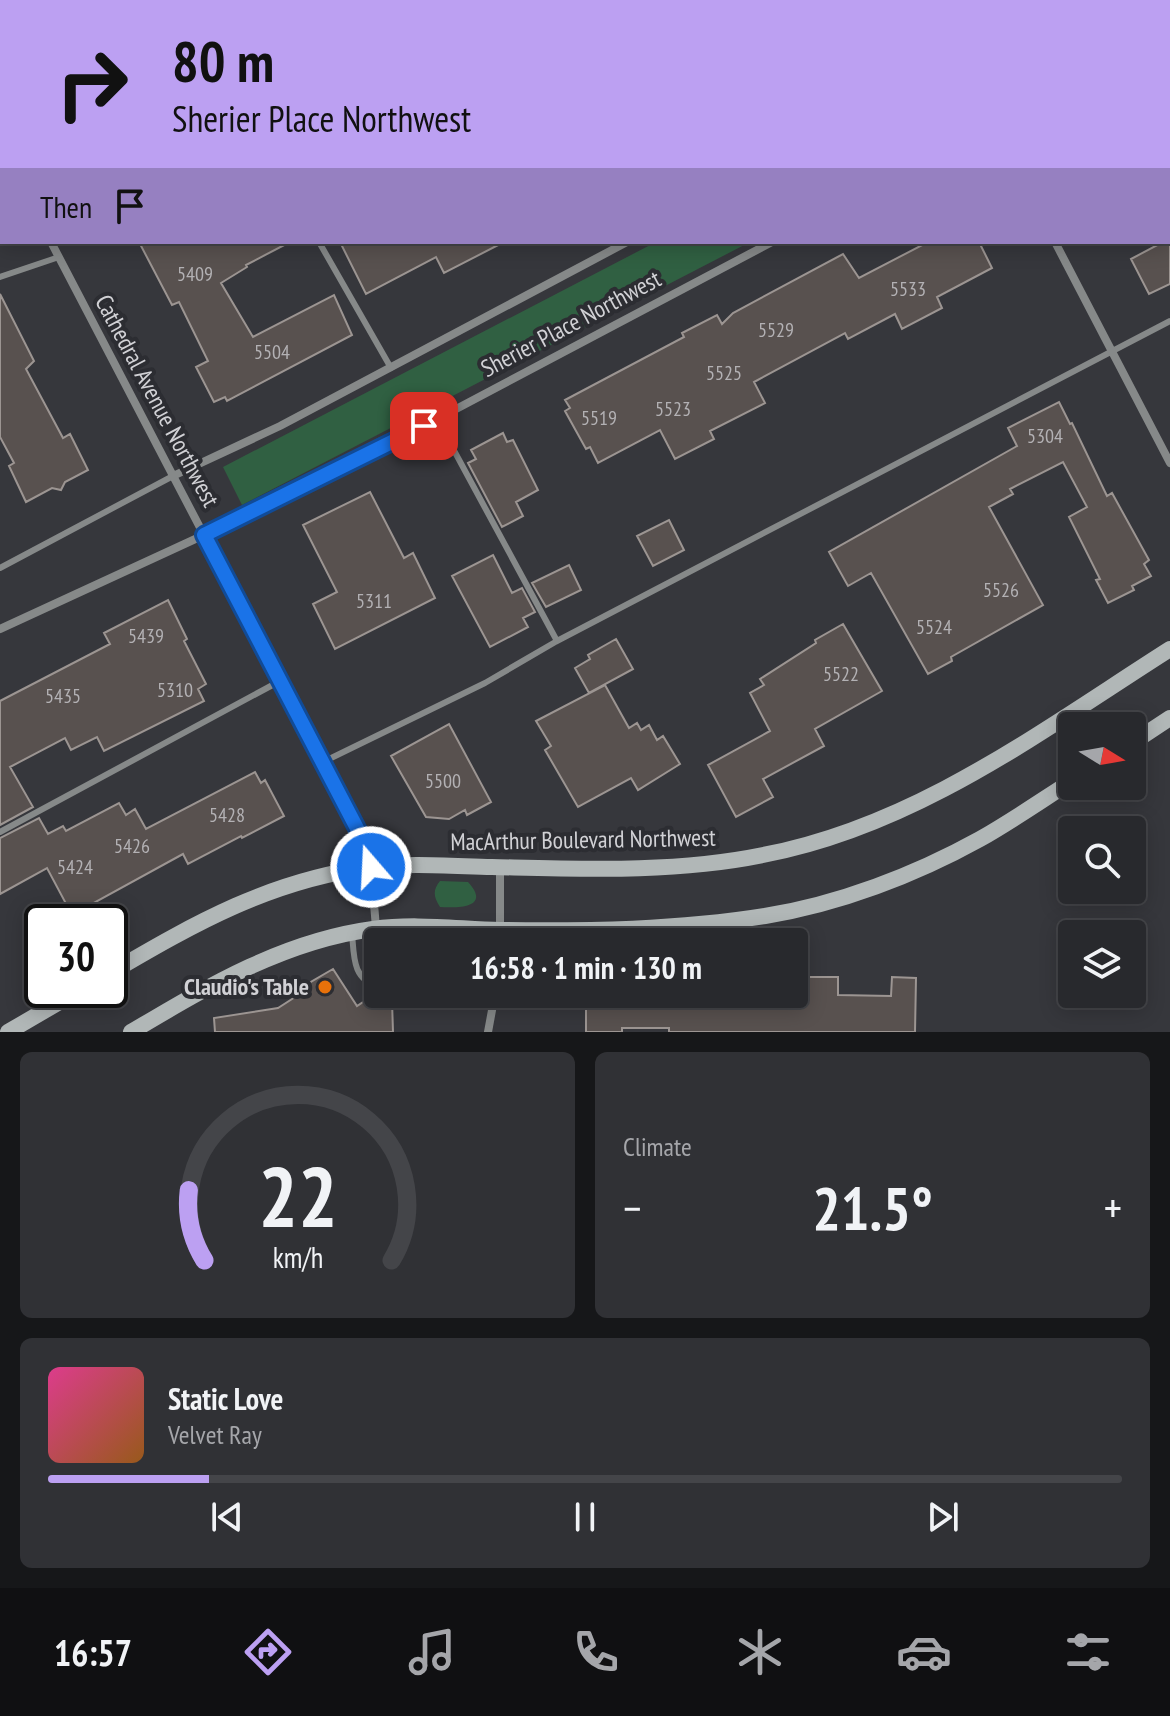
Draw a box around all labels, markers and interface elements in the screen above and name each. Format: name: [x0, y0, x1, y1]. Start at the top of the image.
text: 80 m: [172, 25, 274, 97]
icon: right: [40, 32, 144, 136]
text: Sherier Place Northwest: [172, 95, 471, 142]
icon: arrive: [108, 184, 152, 228]
text: Then: [40, 187, 92, 226]
house number: 5409: [177, 261, 213, 287]
street label: Sherier Place Northwest: [475, 263, 666, 384]
house number: 5533: [890, 276, 926, 302]
street label: Cathedral Avenue Northwest: [88, 289, 227, 513]
house number: 5529: [758, 317, 794, 343]
house number: 5504: [254, 339, 290, 365]
house number: 5525: [706, 360, 742, 386]
pin: [390, 392, 458, 460]
house number: 5523: [655, 396, 691, 422]
icon: arrive: [402, 404, 446, 448]
house number: 5519: [581, 405, 617, 431]
house number: 5304: [1027, 423, 1063, 449]
house number: 5526: [983, 577, 1019, 603]
house number: 5311: [356, 588, 392, 614]
house number: 5524: [916, 614, 952, 640]
house number: 5439: [128, 623, 164, 649]
house number: 5522: [823, 661, 859, 687]
house number: 5310: [157, 677, 193, 703]
house number: 5435: [45, 683, 81, 709]
north arrow: [1058, 712, 1146, 800]
map controls: [1058, 712, 1146, 1008]
house number: 5500: [425, 768, 461, 794]
house number: 5428: [209, 802, 245, 828]
button: search: [1058, 816, 1146, 904]
street label: MacArthur Boulevard Northwest: [450, 822, 716, 857]
position arrow: [329, 825, 413, 909]
house number: 5426: [114, 833, 150, 859]
house number: 5424: [57, 854, 93, 880]
speed limit sign: 30: [24, 904, 128, 1008]
button: layers: [1058, 920, 1146, 1008]
text: 16:58 · 1 min · 130 m: [470, 948, 702, 987]
place label: Claudio's Table: [184, 971, 309, 1002]
marker: Claudio's Table: [316, 978, 334, 996]
text: Climate: [623, 1130, 692, 1163]
text: 22: [258, 1142, 337, 1250]
text: 21.5°: [812, 1169, 933, 1247]
text: −: [623, 1179, 641, 1236]
text: +: [1104, 1179, 1122, 1236]
text: km/h: [272, 1239, 323, 1276]
text: Static Love: [168, 1379, 283, 1418]
text: Velvet Ray: [168, 1418, 262, 1451]
icon: previous: [205, 1495, 249, 1539]
icon: pause: [563, 1495, 607, 1539]
icon: next: [921, 1495, 965, 1539]
icon: directions: [240, 1624, 296, 1680]
icon: music: [404, 1624, 460, 1680]
icon: phone: [568, 1624, 624, 1680]
icon: climate: [732, 1624, 788, 1680]
icon: car: [896, 1624, 952, 1680]
icon: filters: [1060, 1624, 1116, 1680]
text: 16:57: [54, 1629, 132, 1676]

